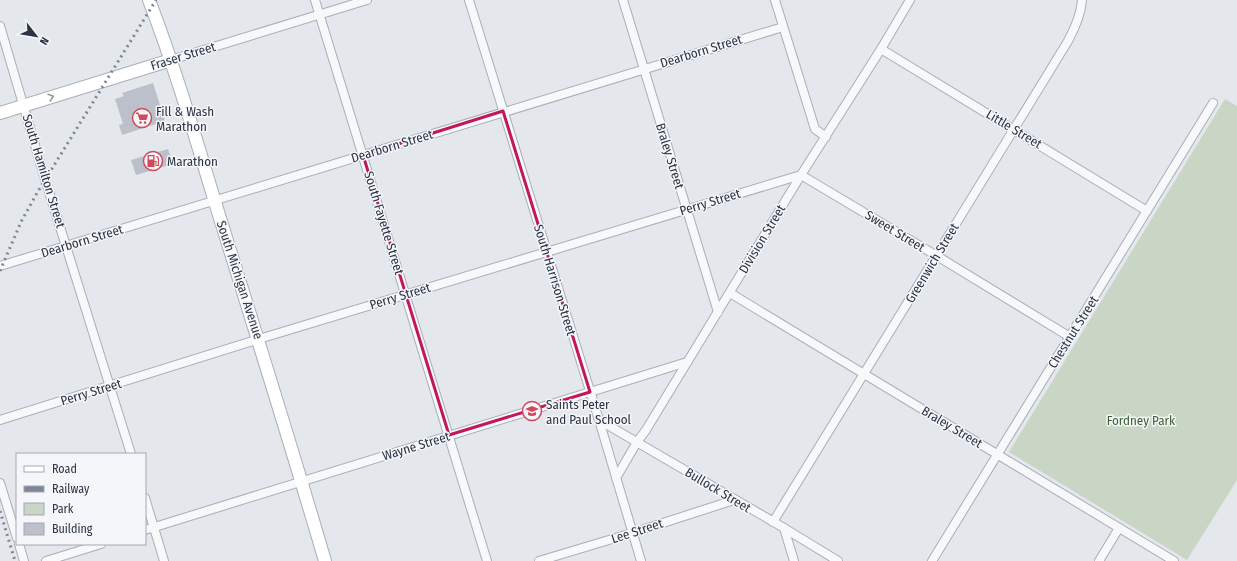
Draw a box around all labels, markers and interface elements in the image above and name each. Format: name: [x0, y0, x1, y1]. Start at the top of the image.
north arrow: [16, 16, 56, 56]
street label: Dearborn Street: [658, 31, 745, 71]
text: N: [37, 35, 51, 47]
street label: Fraser Street: [149, 39, 218, 73]
one-way arrow: [47, 93, 54, 102]
place label: Fill & Wash Marathon: [156, 104, 214, 134]
supermarket icon: Fill & Wash Marathon: [131, 107, 153, 129]
street label: Little Street: [983, 107, 1045, 152]
street label: South Hamilton Street: [20, 112, 69, 230]
street label: Braley Street: [653, 121, 687, 191]
street label: Dearborn Street: [349, 126, 436, 166]
fuel station icon: Marathon: [142, 150, 164, 172]
place label: Marathon: [167, 154, 218, 169]
street label: South Fayette Street: [361, 170, 407, 277]
street label: Perry Street: [678, 185, 743, 218]
street label: Division Street: [736, 201, 789, 276]
street label: Sweet Street: [862, 207, 928, 255]
street label: South Michigan Avenue: [214, 219, 266, 341]
street label: Greenwich Street: [902, 220, 962, 306]
street label: Dearborn Street: [39, 221, 126, 261]
street label: South Harrison Street: [531, 223, 579, 338]
street label: Perry Street: [368, 279, 433, 312]
street label: Chestnut Street: [1045, 292, 1102, 371]
street label: Perry Street: [59, 375, 124, 408]
place label: Saints Peter and Paul School: [546, 397, 632, 427]
school or university icon: Saints Peter and Paul School: [521, 400, 543, 422]
street label: Braley Street: [919, 403, 986, 451]
park label: Fordney Park: [1107, 413, 1176, 428]
street label: Wayne Street: [381, 428, 452, 463]
legend: [16, 453, 146, 545]
text: Road: [52, 462, 77, 476]
street label: Bullock Street: [682, 464, 754, 516]
text: Railway: [52, 482, 90, 496]
text: Park: [52, 502, 74, 516]
street label: Lee Street: [609, 515, 665, 546]
text: Building: [52, 522, 93, 536]

